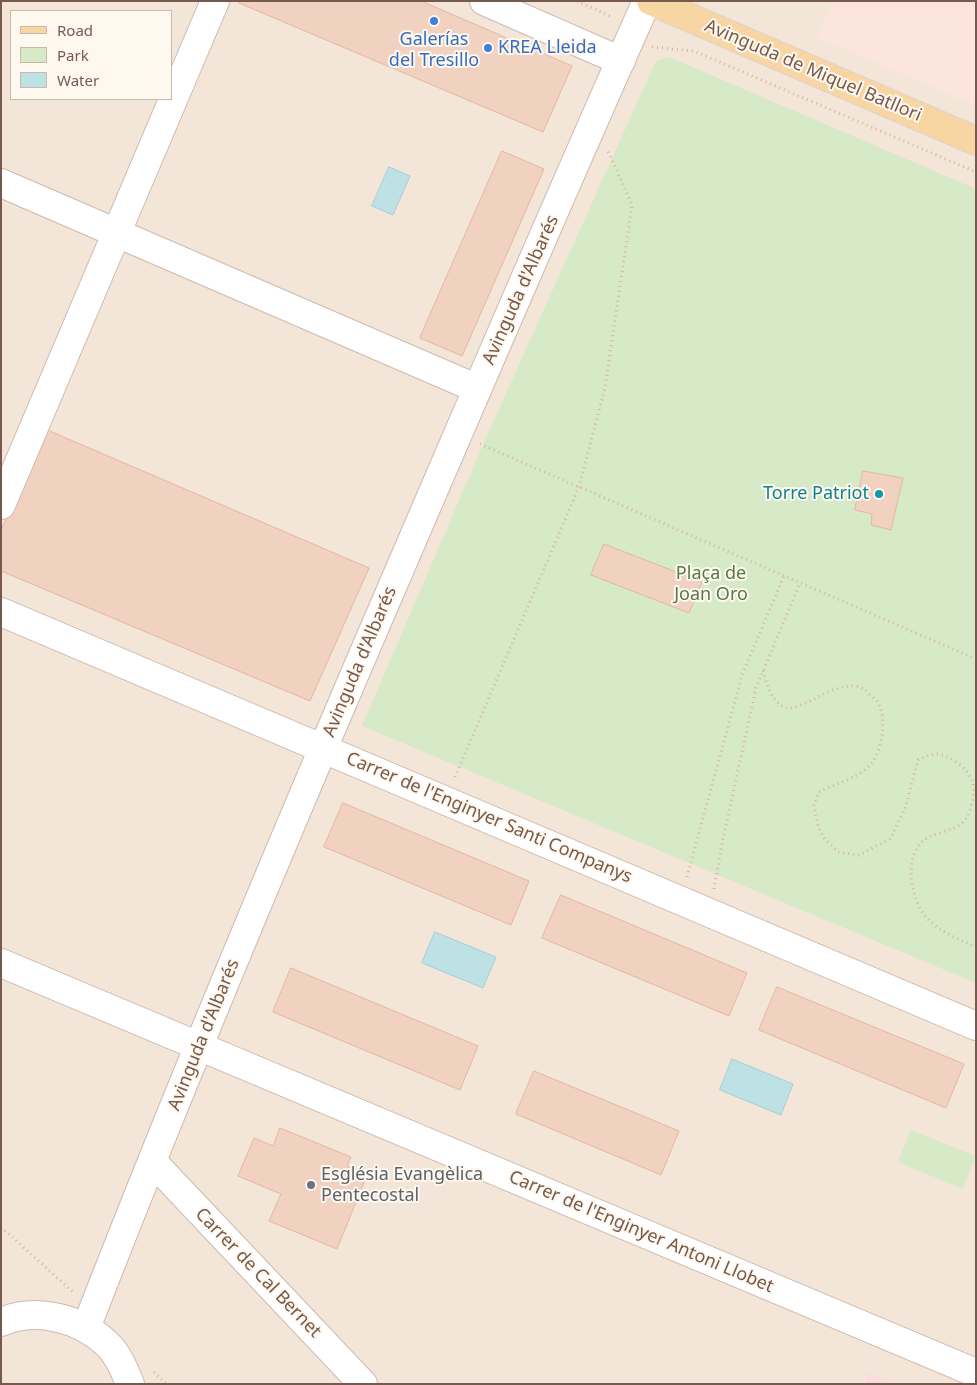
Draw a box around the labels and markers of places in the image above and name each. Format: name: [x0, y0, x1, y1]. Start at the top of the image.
marker: Galerías del Tresillo: [428, 15, 440, 27]
place label: Galerías del Tresillo: [389, 29, 479, 72]
place label: KREA Lleida: [498, 37, 597, 59]
marker: KREA Lleida: [482, 42, 494, 54]
place label: Torre Patriot: [763, 483, 869, 505]
marker: Torre Patriot: [873, 488, 885, 500]
place label: Església Evangèlica Pentecostal: [321, 1164, 483, 1206]
marker: Església Evangèlica Pentecostal: [305, 1179, 317, 1191]

